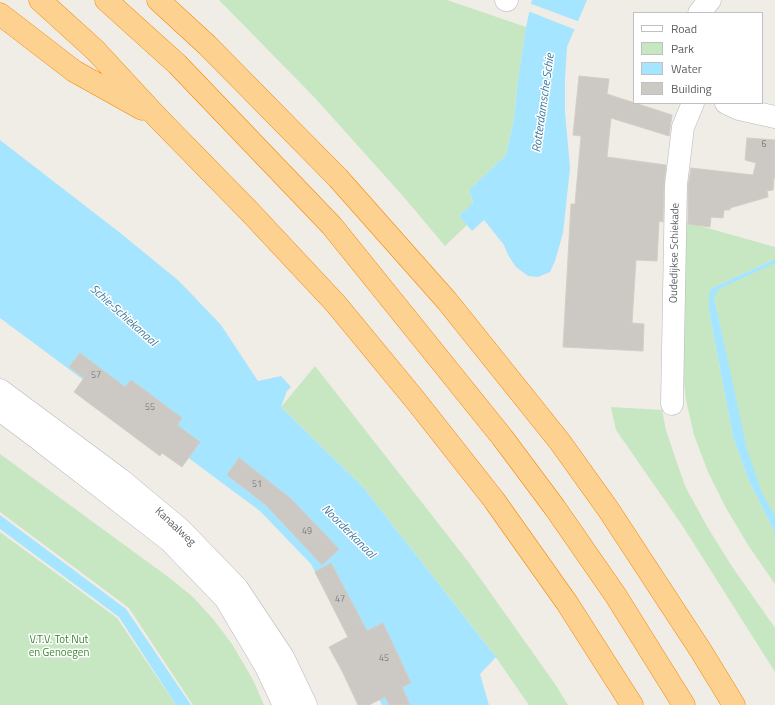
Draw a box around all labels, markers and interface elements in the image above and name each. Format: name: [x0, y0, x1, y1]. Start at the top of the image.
legend: [633, 12, 763, 104]
text: Road: [671, 19, 697, 38]
text: Park: [671, 39, 694, 58]
water label: Rotterdamsche Schie: [530, 53, 558, 153]
text: Water: [671, 59, 702, 78]
text: Building: [671, 79, 712, 98]
house number: 6: [761, 140, 767, 150]
street label: Oudedijkse Schiekade: [668, 203, 682, 303]
water label: Schie-Schiekanaal: [87, 282, 159, 350]
house number: 57: [91, 371, 101, 381]
house number: 55: [145, 403, 155, 413]
house number: 51: [252, 480, 262, 490]
water label: Noorderkanaal: [318, 502, 378, 562]
street label: Kanaalweg: [152, 505, 198, 549]
house number: 49: [302, 527, 312, 537]
house number: 47: [335, 595, 345, 605]
park label: V.T.V. Tot Nut en Genoegen: [29, 633, 89, 659]
house number: 45: [379, 654, 389, 664]

